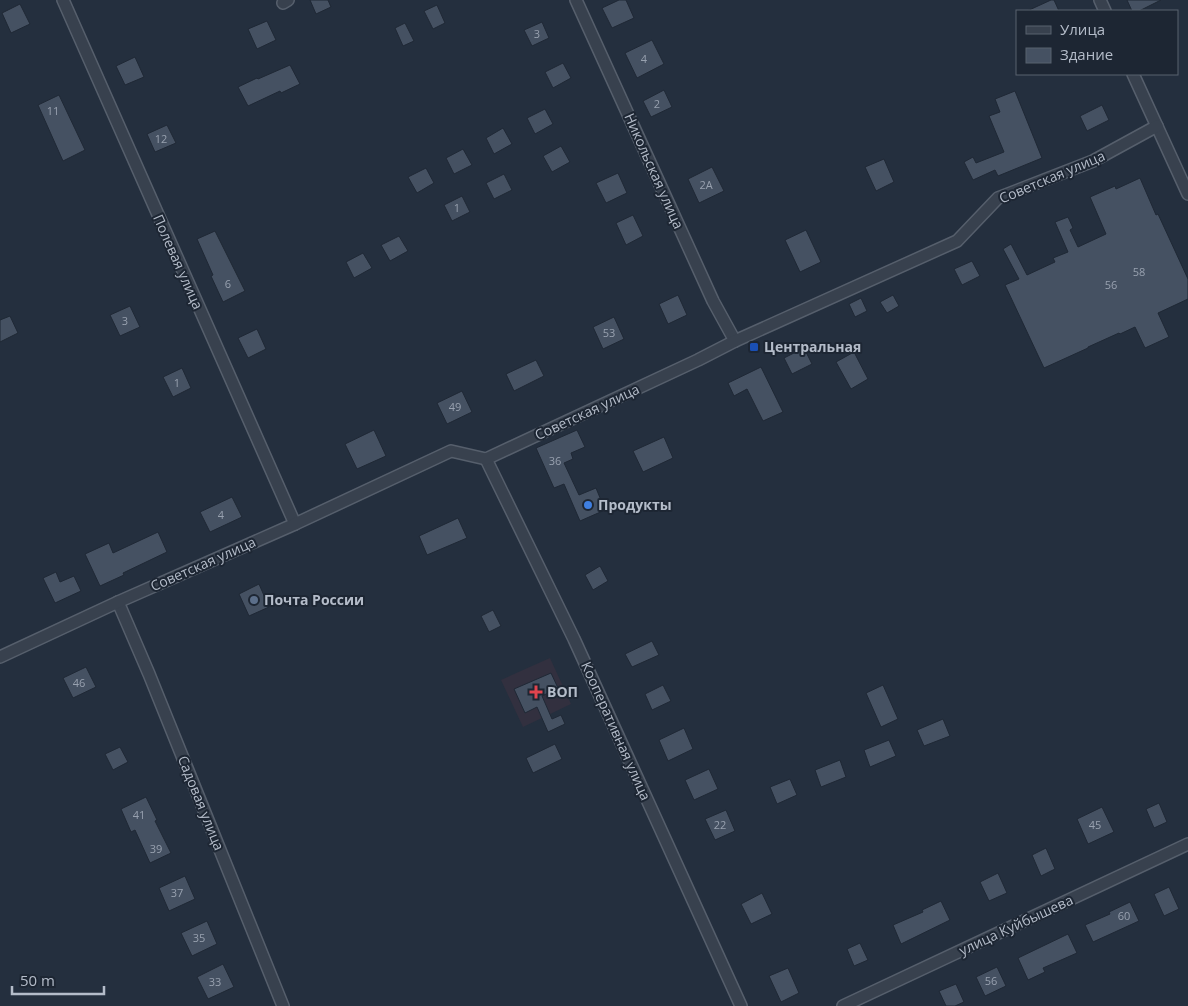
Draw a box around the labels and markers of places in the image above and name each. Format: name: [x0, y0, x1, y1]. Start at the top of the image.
place label: Центральная: [764, 337, 861, 356]
marker: Центральная: [748, 341, 760, 353]
place label: Продукты: [598, 495, 672, 514]
marker: Продукты: [582, 499, 594, 511]
place label: Почта России: [264, 590, 364, 609]
marker: Почта России: [248, 594, 260, 606]
place label: ВОП: [547, 682, 578, 701]
marker: ВОП: [529, 685, 543, 699]

